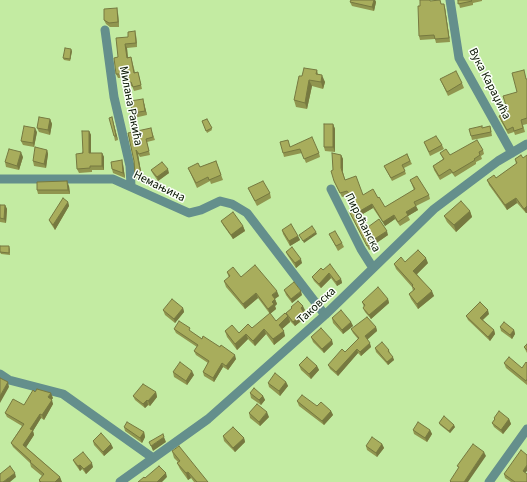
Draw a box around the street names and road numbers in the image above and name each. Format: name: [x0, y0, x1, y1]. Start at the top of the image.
street label: Вука Караџића: [465, 46, 513, 122]
street label: Милана Ракића: [115, 65, 145, 147]
street label: Немањина: [131, 168, 187, 206]
street label: Пироћанска: [341, 191, 383, 255]
street label: Таковска: [295, 285, 339, 327]

